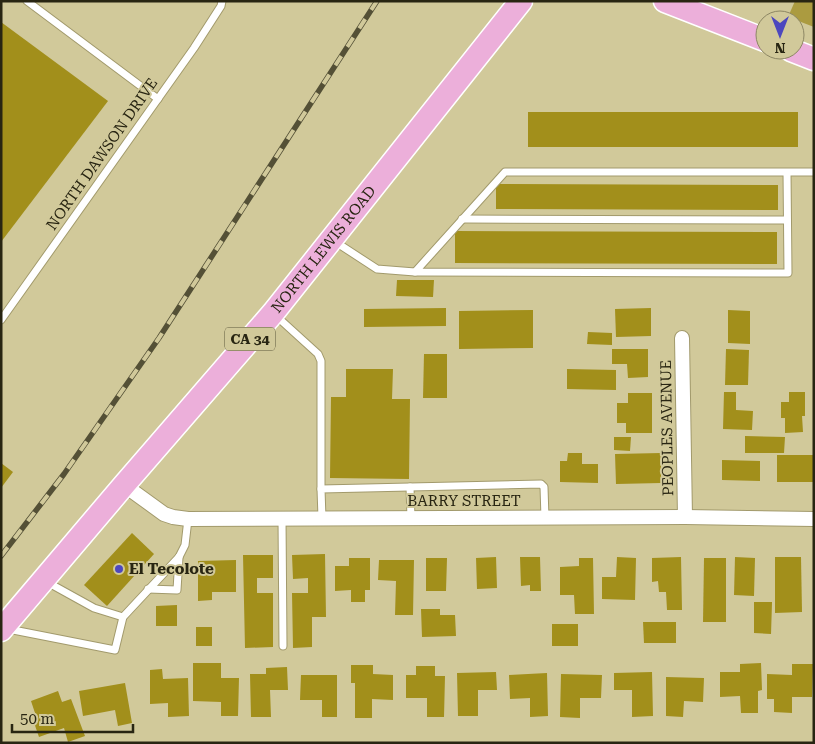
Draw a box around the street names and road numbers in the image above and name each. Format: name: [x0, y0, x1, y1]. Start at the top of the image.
street label: NORTH DAWSON DRIVE: [43, 75, 161, 233]
street label: NORTH LEWIS ROAD: [268, 182, 380, 317]
road number: CA 34: [225, 328, 275, 350]
street label: PEOPLES AVENUE: [657, 360, 677, 496]
street label: BARRY STREET: [407, 492, 521, 510]

